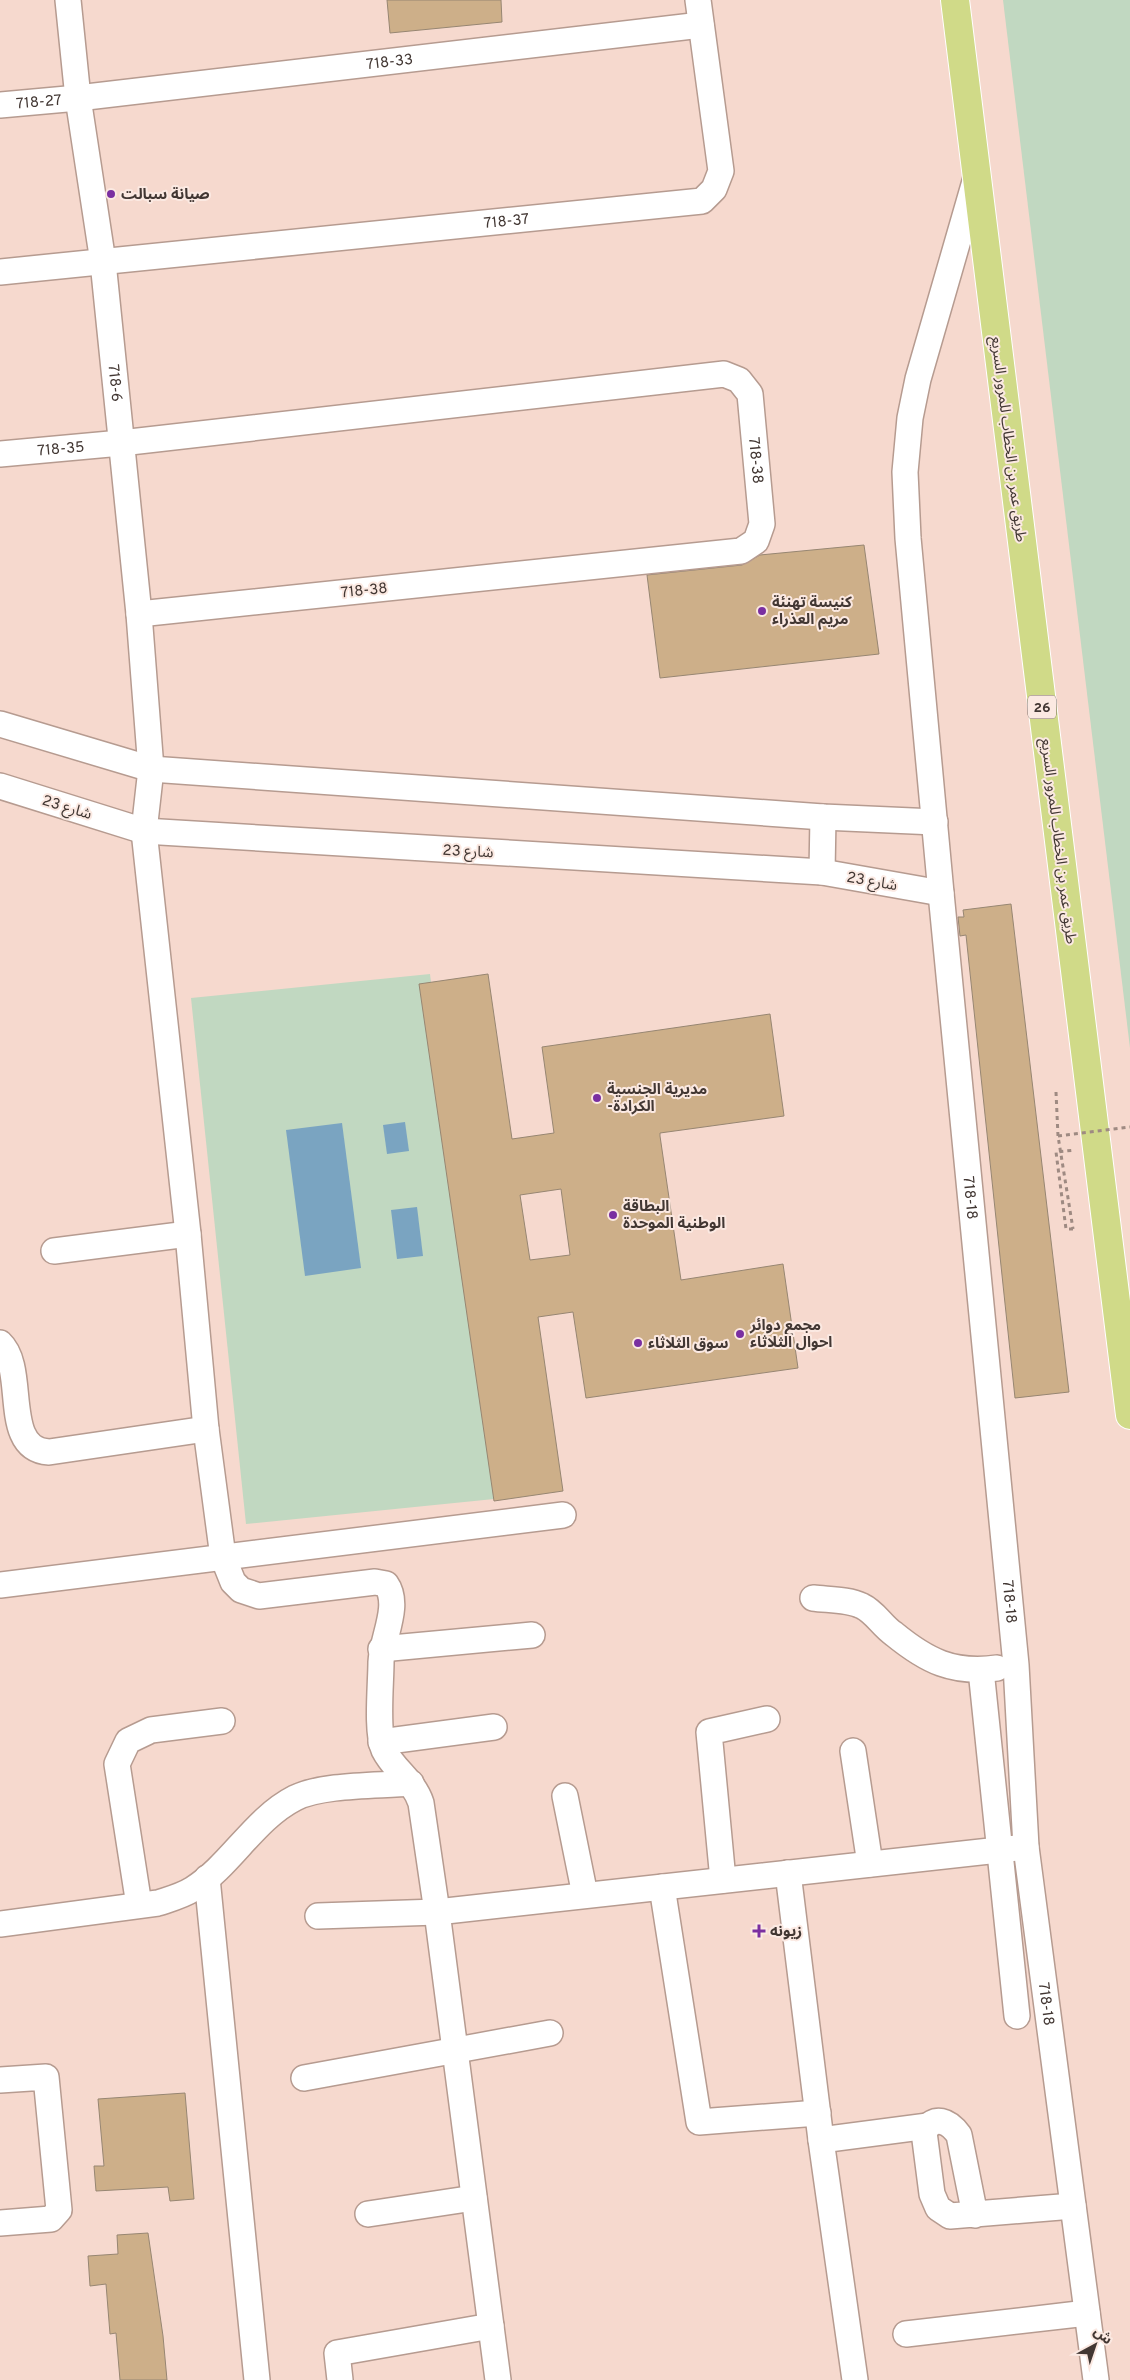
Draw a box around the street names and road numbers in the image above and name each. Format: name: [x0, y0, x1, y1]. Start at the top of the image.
street label: 718-33: [365, 51, 414, 75]
street label: 718-27: [15, 91, 63, 115]
street label: 718-37: [483, 211, 530, 234]
street label: طريق عمر بن الخطاب للمرور السريع: [984, 335, 1030, 543]
street label: 718-6: [103, 363, 125, 403]
street label: 718-38: [743, 436, 766, 485]
street label: 718-35: [37, 438, 85, 462]
street label: 718-38: [340, 580, 389, 603]
road number: 26: [1028, 696, 1056, 719]
street label: طريق عمر بن الخطاب للمرور السريع: [1034, 737, 1080, 945]
street label: شارع 23: [39, 792, 94, 826]
street label: شارع 23: [442, 842, 494, 864]
street label: شارع 23: [845, 869, 899, 897]
street label: 718-18: [958, 1175, 981, 1220]
street label: 718-18: [997, 1579, 1020, 1625]
street label: 718-18: [1033, 1981, 1057, 2027]

